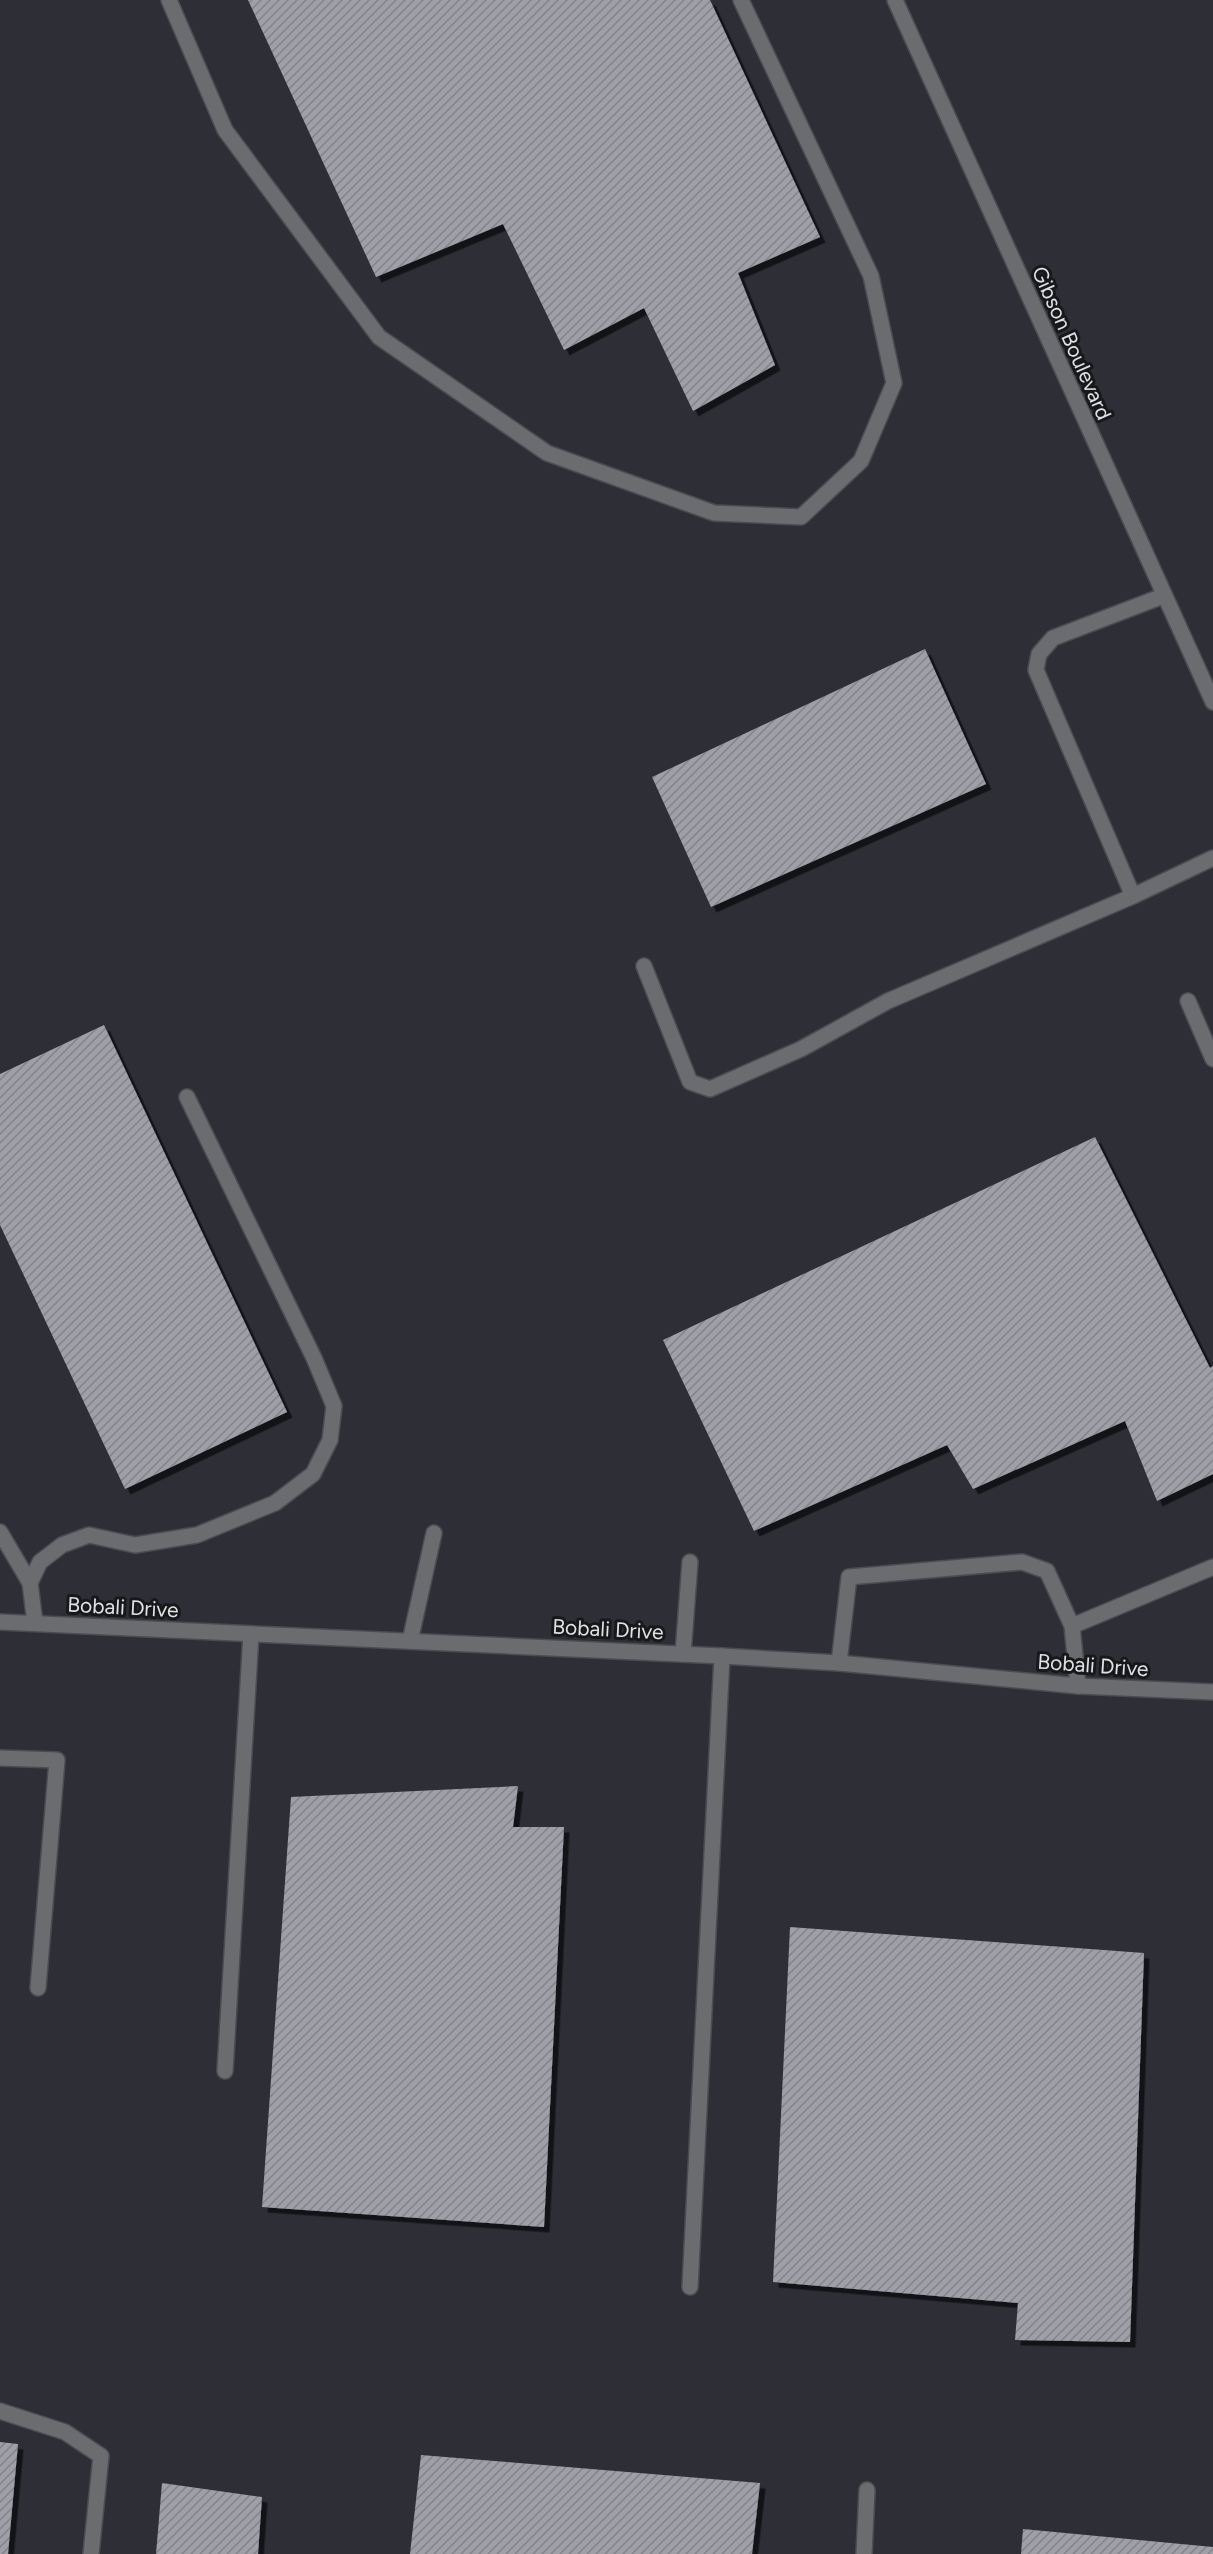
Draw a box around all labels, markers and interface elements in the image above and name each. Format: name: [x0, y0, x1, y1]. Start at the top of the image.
street label: Gibson Boulevard: [1027, 262, 1117, 424]
street label: Bobali Drive: [67, 1592, 179, 1622]
street label: Bobali Drive: [552, 1614, 664, 1644]
street label: Bobali Drive: [1037, 1649, 1149, 1681]

